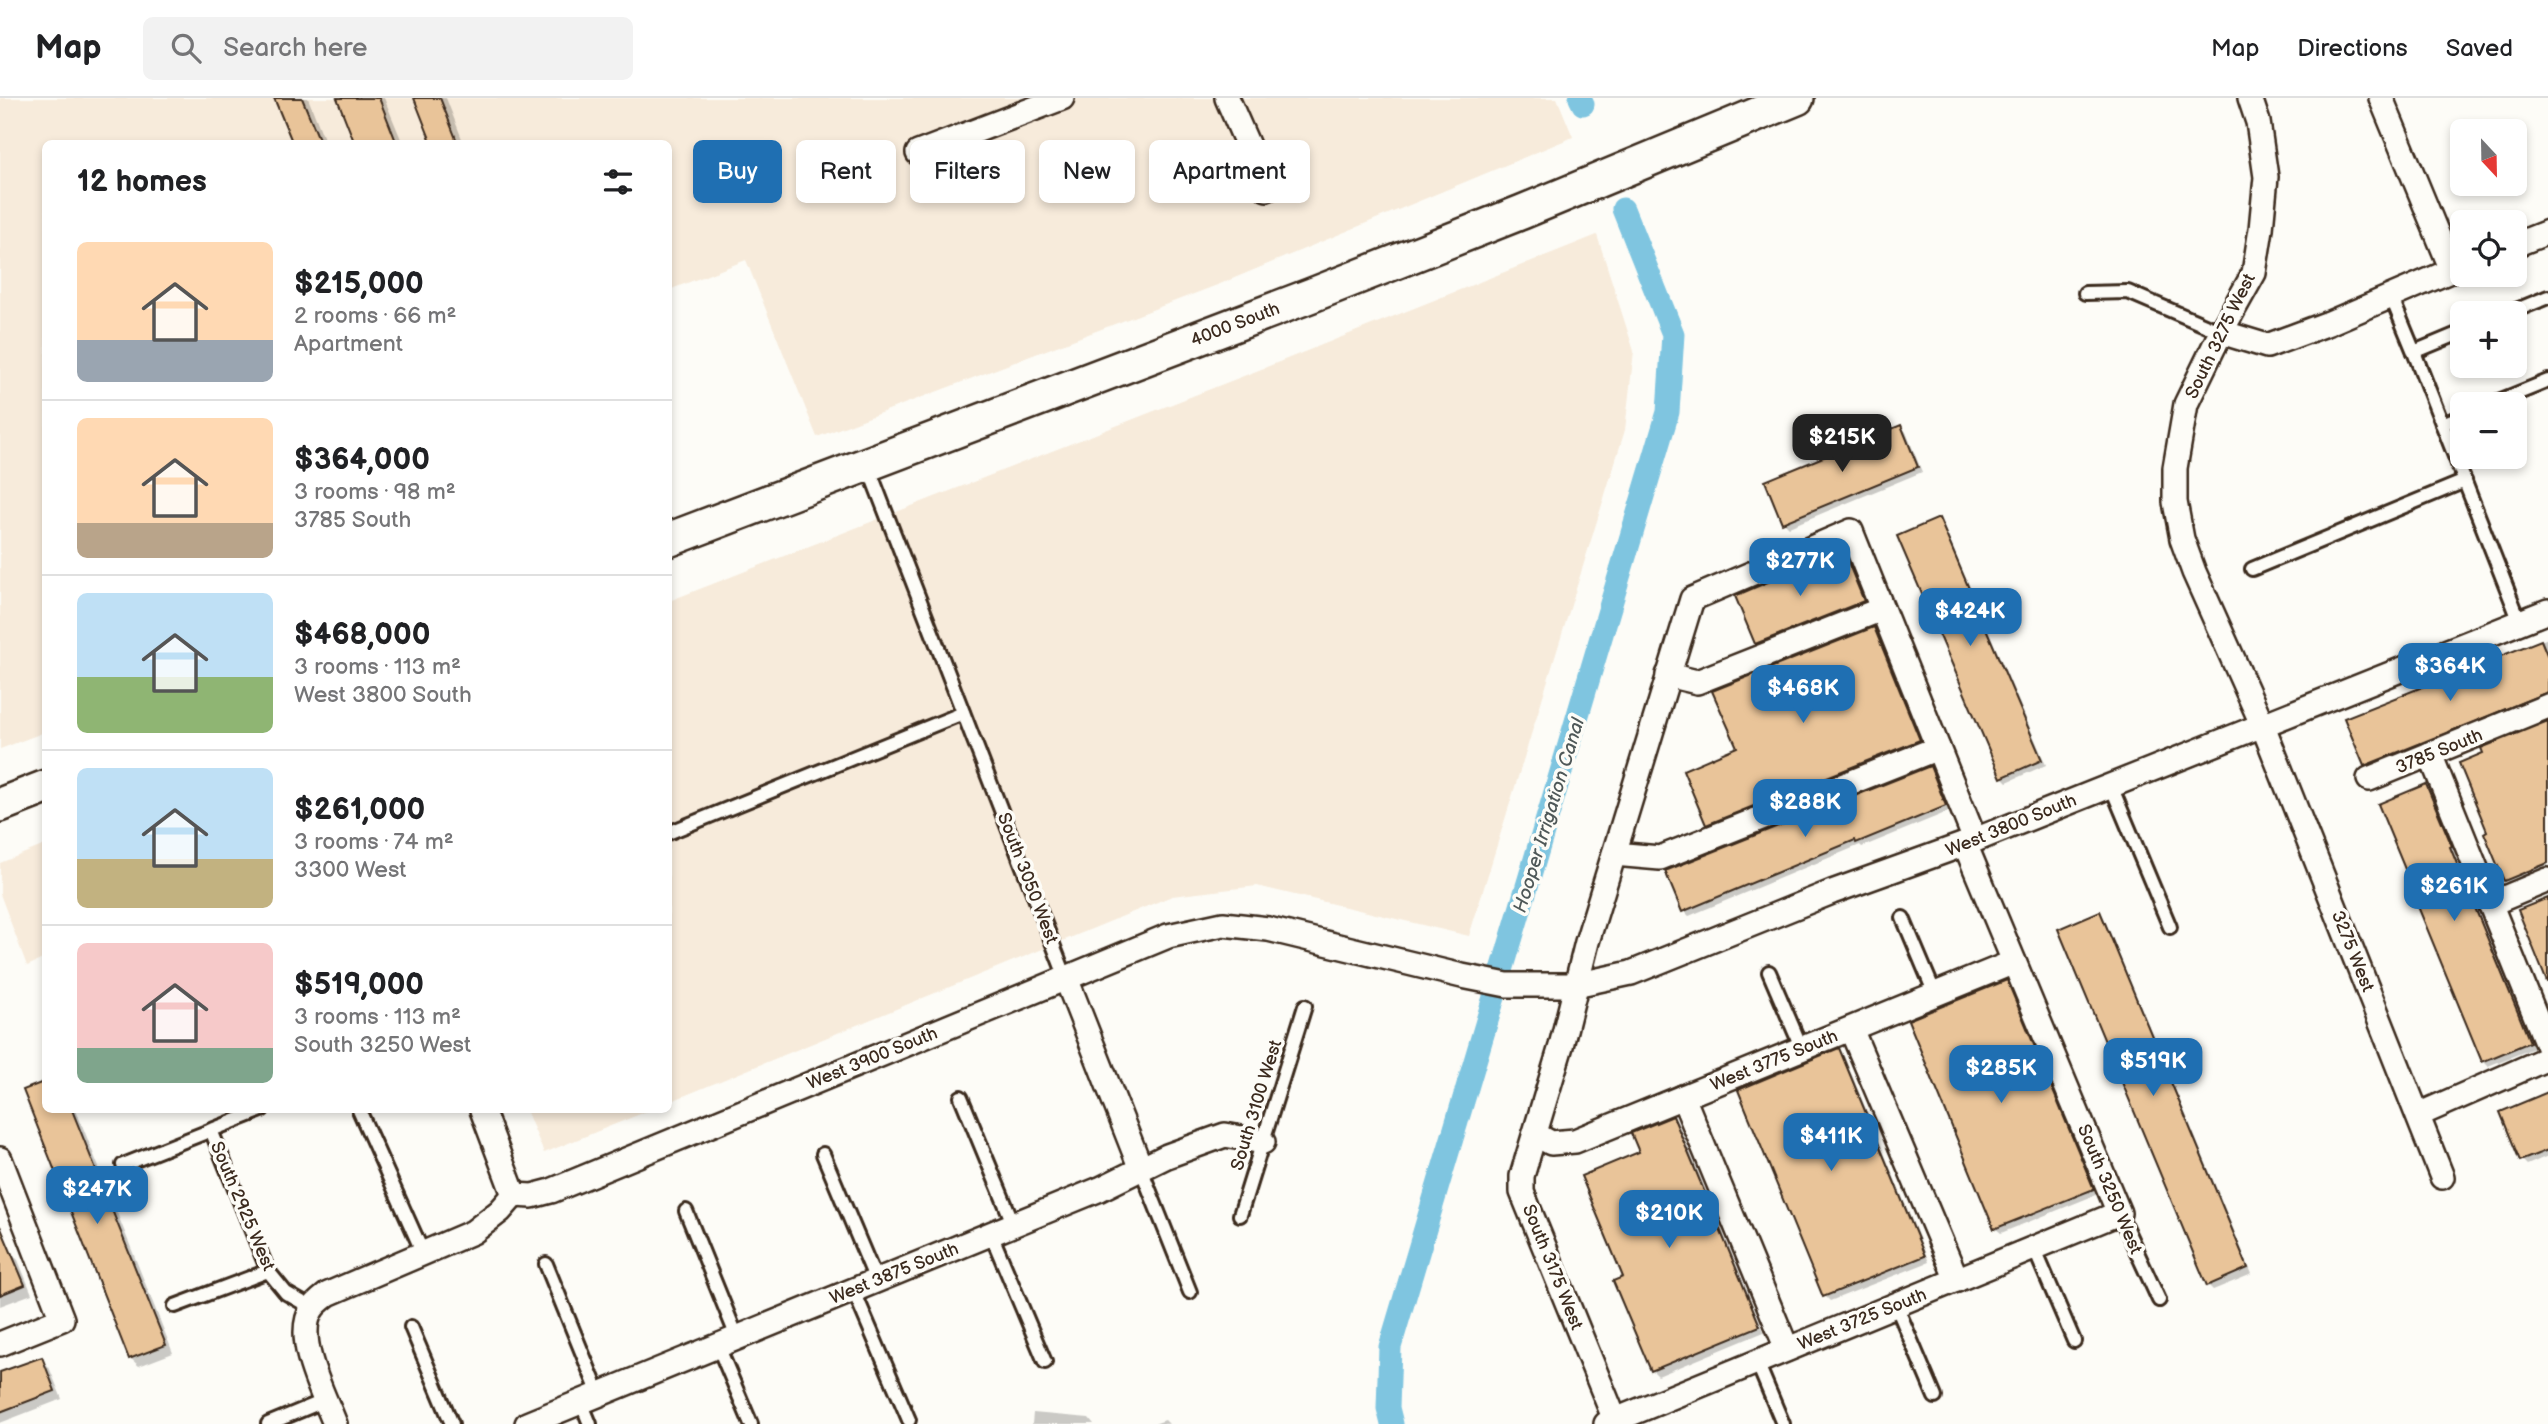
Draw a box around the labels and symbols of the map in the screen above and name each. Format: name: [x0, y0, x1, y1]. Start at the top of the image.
north arrow: [2450, 119, 2527, 196]
street label: South 3275 West: [2181, 270, 2260, 402]
street label: 4000 South: [1188, 298, 1283, 351]
pin: $215K: [1793, 414, 1891, 474]
pin: $277K: [1751, 538, 1849, 598]
pin: $424K: [1921, 588, 2019, 648]
pin: $364K: [2401, 644, 2499, 703]
pin: $468K: [1754, 666, 1852, 725]
water label: Hooper Irrigation Canal: [1509, 715, 1590, 916]
street label: 3785 South: [2393, 725, 2486, 778]
pin: $288K: [1756, 780, 1854, 839]
street label: West 3800 South: [1943, 790, 2080, 861]
street label: South 3050 West: [993, 810, 1062, 947]
pin: $261K: [2405, 864, 2503, 923]
street label: 3275 West: [2327, 908, 2378, 995]
street label: West 3900 South: [804, 1023, 941, 1094]
street label: West 3775 South: [1708, 1025, 1841, 1096]
street label: South 3100 West: [1227, 1037, 1286, 1173]
pin: $519K: [2104, 1038, 2202, 1098]
pin: $285K: [1952, 1046, 2050, 1105]
pin: $411K: [1782, 1114, 1880, 1173]
street label: South 3250 West: [2073, 1121, 2146, 1257]
street label: South 2925 West: [206, 1139, 279, 1274]
pin: $247K: [48, 1166, 146, 1226]
pin: $210K: [1620, 1190, 1718, 1250]
street label: South 3175 West: [1518, 1202, 1587, 1333]
street label: West 3875 South: [827, 1238, 962, 1309]
street label: West 3725 South: [1795, 1284, 1930, 1355]

